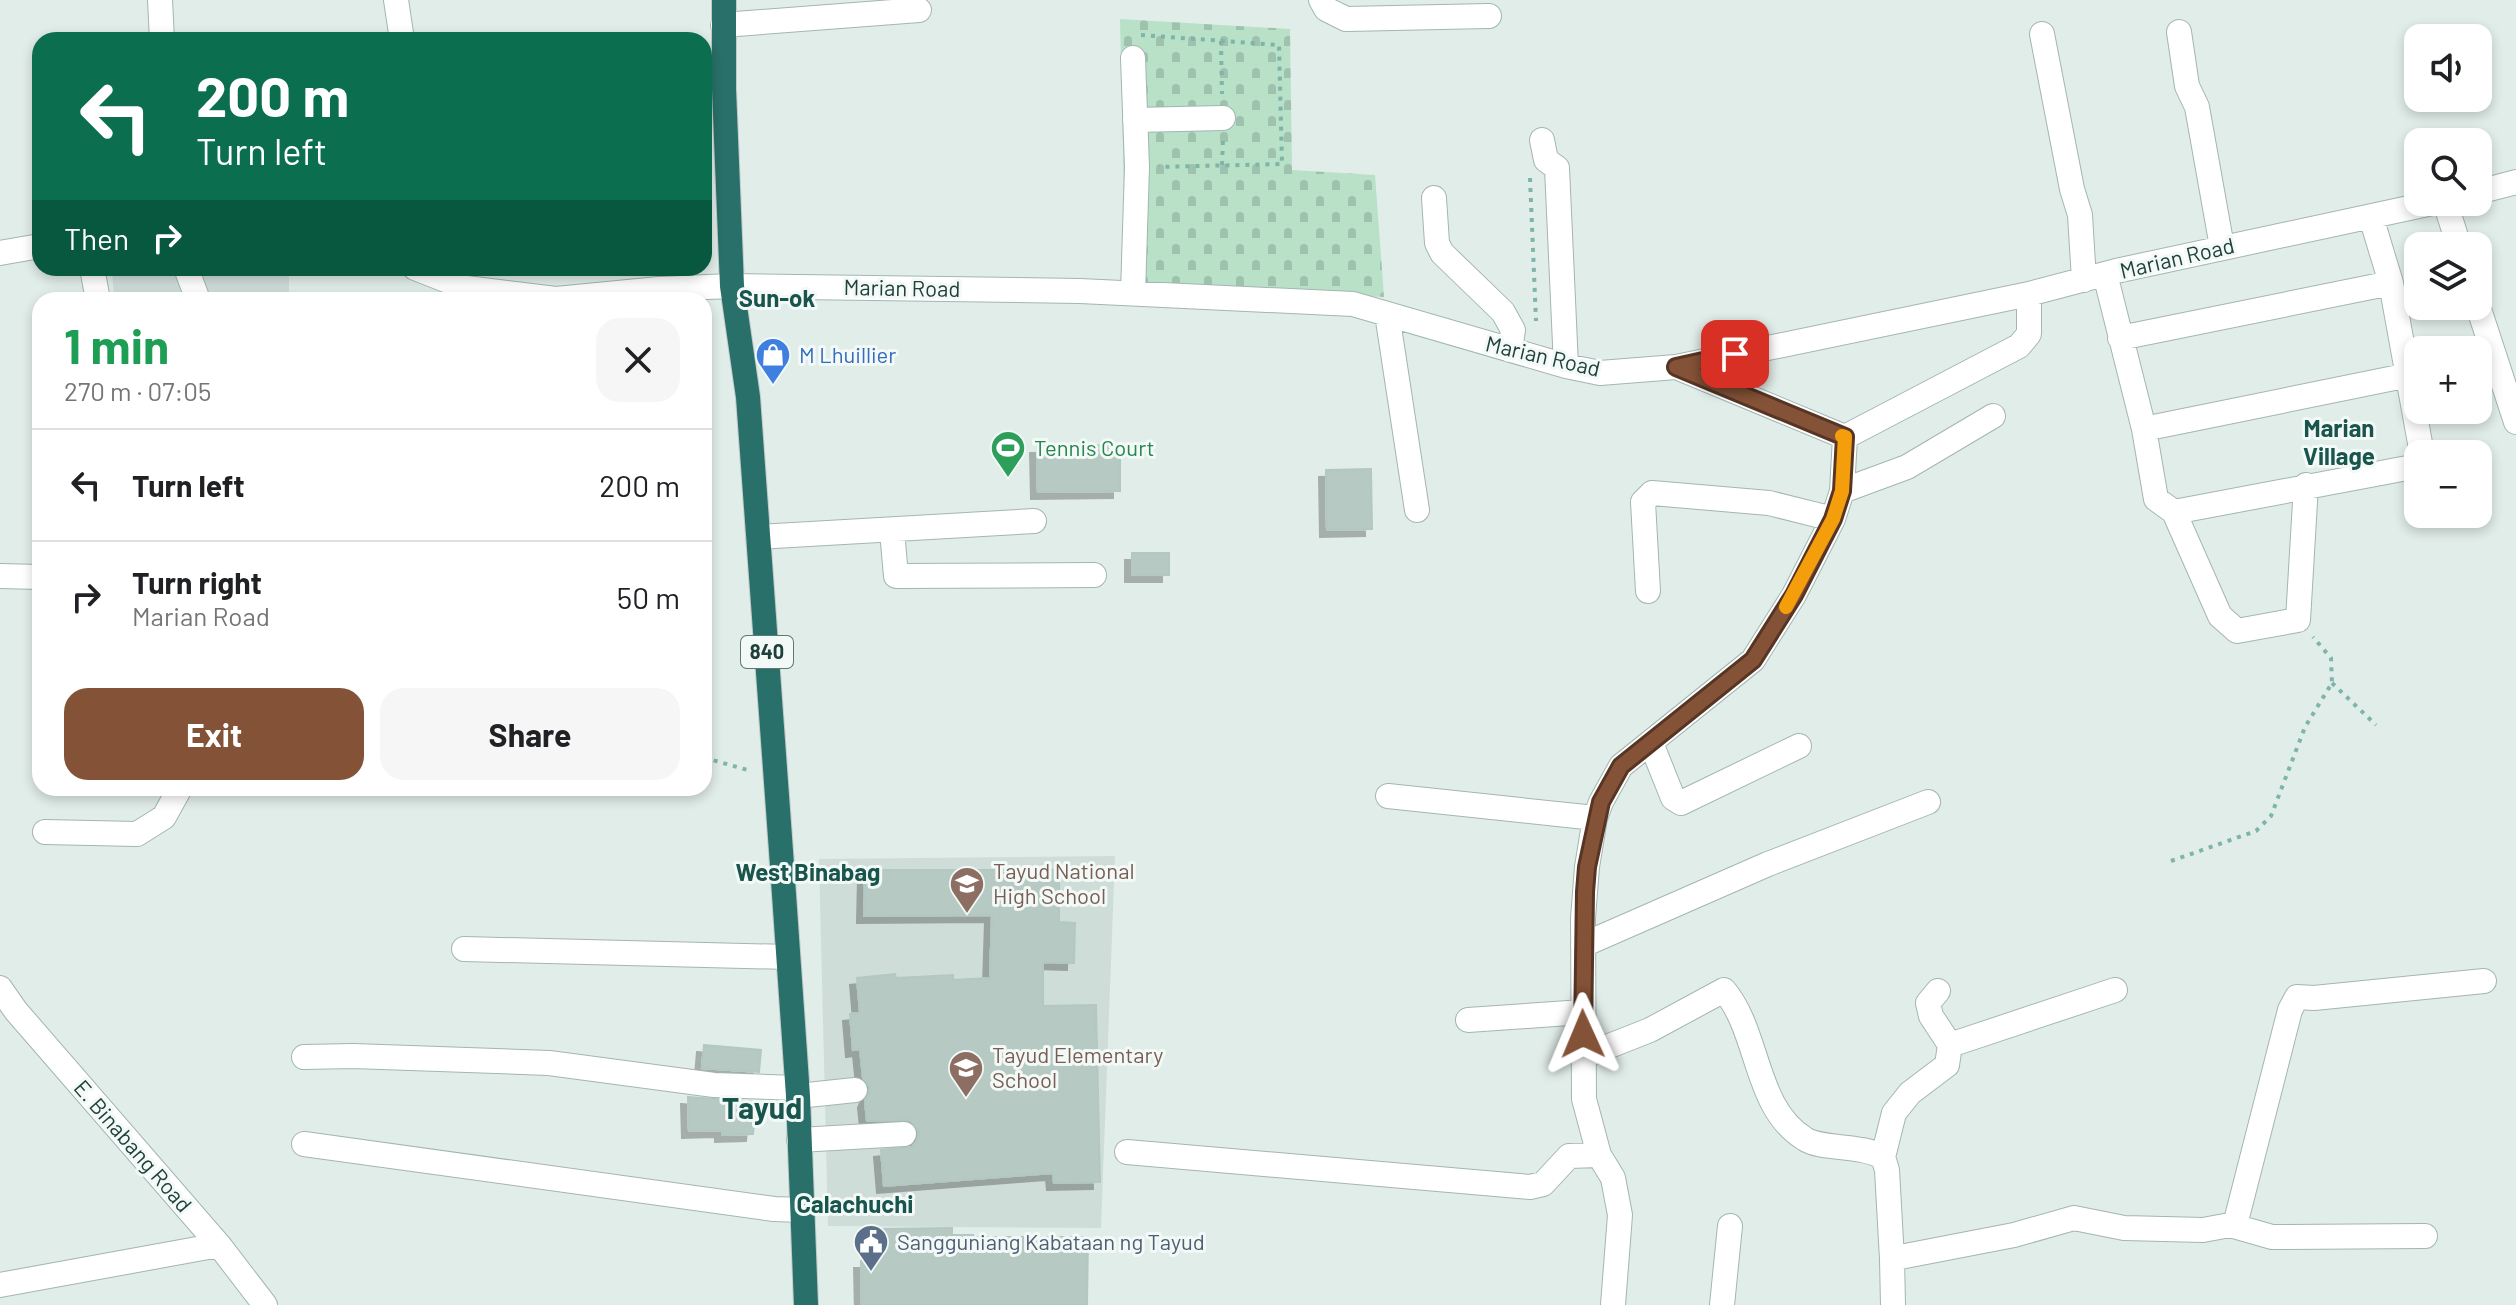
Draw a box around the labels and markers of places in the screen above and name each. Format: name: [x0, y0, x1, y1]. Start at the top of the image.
pin: [1701, 320, 1769, 388]
shop icon: M Lhuillier: [754, 336, 792, 386]
place label: M Lhuillier: [799, 341, 896, 367]
sports icon: Tennis Court: [989, 429, 1027, 479]
place label: Tennis Court: [1034, 434, 1154, 460]
place label: Tayud National High School: [993, 857, 1134, 908]
school or university icon: Tayud National High School: [948, 865, 986, 915]
place label: Tayud Elementary School: [992, 1041, 1163, 1092]
school or university icon: Tayud Elementary School: [947, 1049, 985, 1099]
public building icon: Sangguniang Kabataan ng Tayud: [852, 1223, 890, 1273]
place label: Sangguniang Kabataan ng Tayud: [897, 1228, 1205, 1254]

